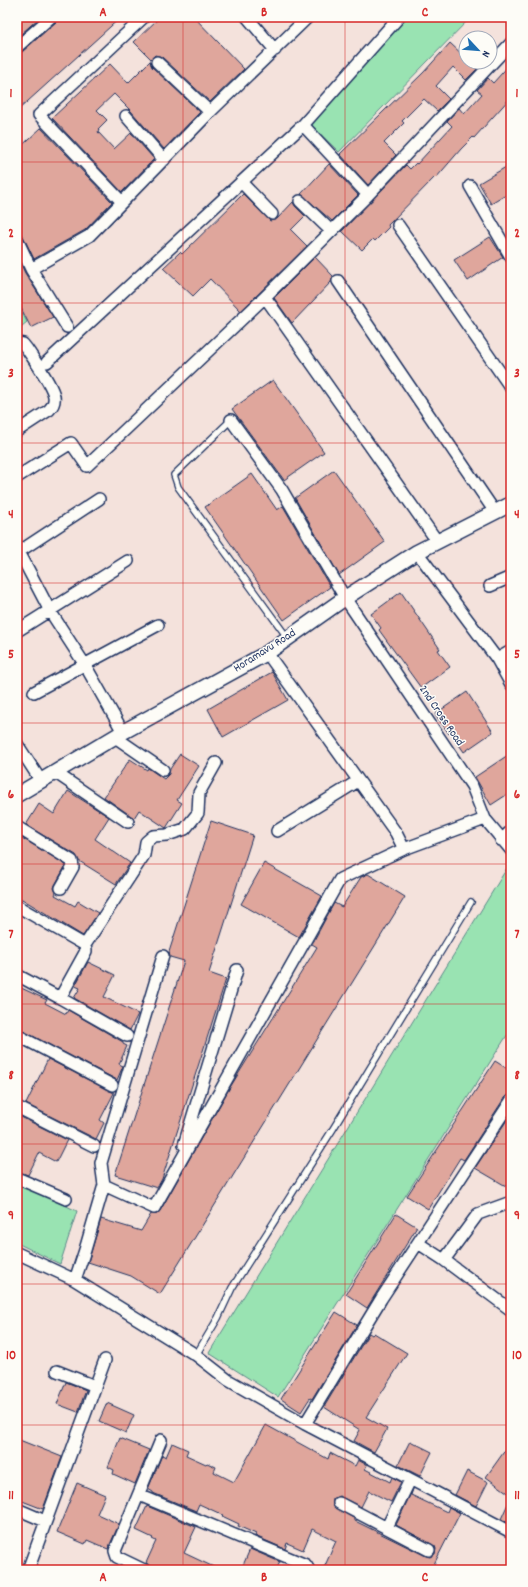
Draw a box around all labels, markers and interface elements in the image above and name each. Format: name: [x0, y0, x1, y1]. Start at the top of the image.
text: A: [99, 4, 107, 23]
text: B: [261, 4, 267, 23]
text: C: [422, 4, 429, 23]
north arrow: [458, 30, 498, 70]
text: N: [477, 48, 494, 60]
text: 1: [10, 85, 13, 104]
text: 1: [516, 85, 519, 104]
text: 2: [8, 225, 14, 244]
text: 2: [514, 225, 520, 244]
text: 3: [8, 365, 14, 384]
text: 3: [514, 365, 520, 384]
text: 4: [8, 506, 14, 525]
text: 4: [514, 506, 520, 525]
street label: Horamavu Road: [230, 625, 300, 677]
text: 5: [8, 646, 14, 665]
text: 5: [514, 646, 520, 665]
street label: 2nd Cross Road: [414, 682, 468, 750]
text: 6: [8, 786, 15, 805]
text: 6: [514, 786, 521, 805]
text: 7: [9, 926, 14, 945]
text: 7: [515, 926, 520, 945]
text: 8: [8, 1067, 14, 1086]
text: 8: [514, 1067, 520, 1086]
text: 9: [8, 1207, 14, 1226]
text: 9: [514, 1207, 520, 1226]
text: 10: [6, 1347, 16, 1366]
text: 10: [512, 1347, 522, 1366]
text: 11: [8, 1487, 14, 1506]
text: 11: [514, 1487, 520, 1506]
text: A: [99, 1569, 107, 1587]
text: B: [261, 1569, 267, 1587]
text: C: [422, 1569, 429, 1587]

